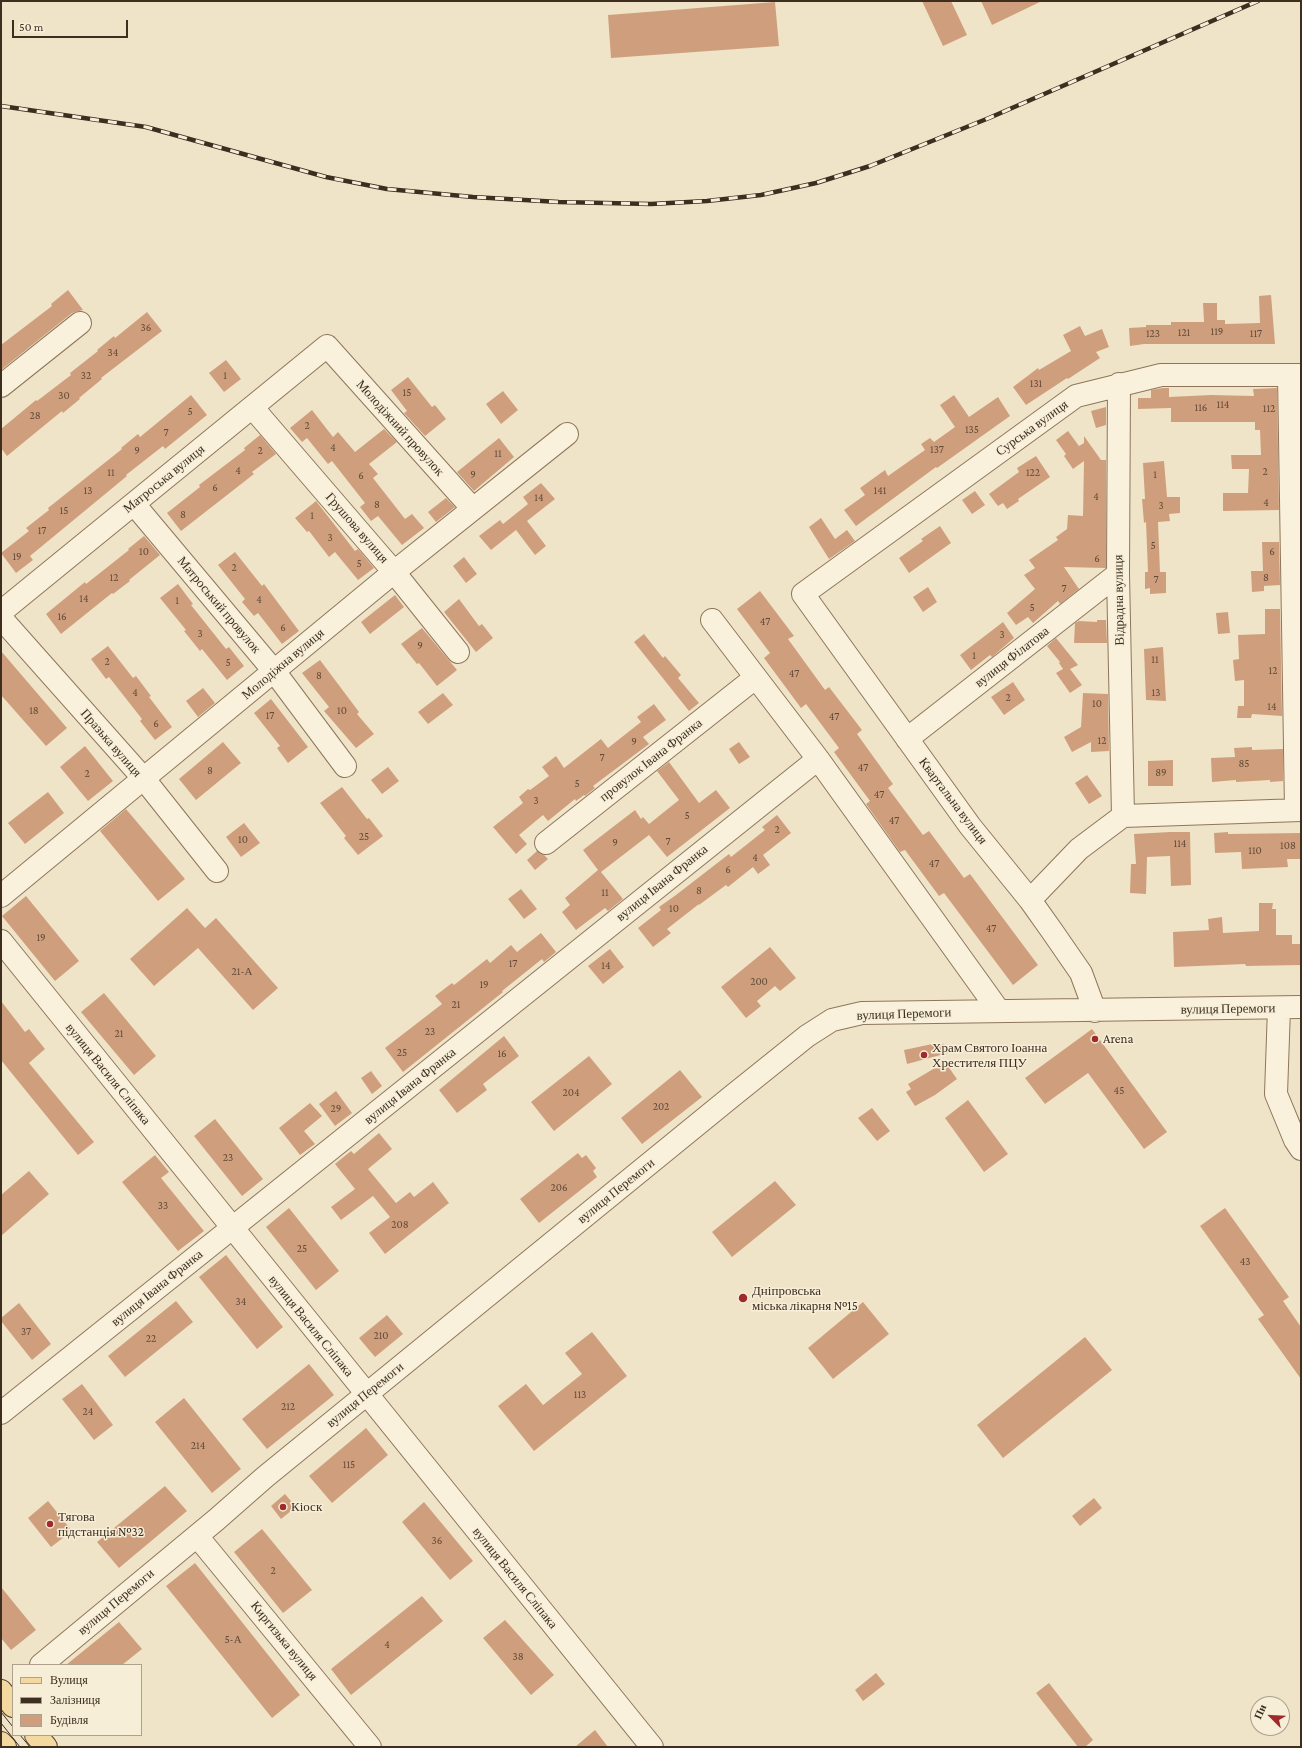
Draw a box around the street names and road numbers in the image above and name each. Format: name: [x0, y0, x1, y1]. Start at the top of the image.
street label: Молодіжний провулок: [353, 377, 447, 479]
street label: Сурська вулиця: [993, 397, 1071, 459]
street label: Матроська вулиця: [120, 441, 208, 517]
street label: Грушова вулиця: [322, 490, 392, 566]
street label: Матроський провулок: [174, 553, 264, 657]
street label: Відрадна вулиця: [1110, 554, 1128, 646]
street label: вулиця Філатова: [972, 623, 1052, 691]
street label: Молодіжна вулиця: [239, 625, 327, 703]
street label: Празька вулиця: [77, 706, 145, 780]
street label: провулок Івана Франка: [597, 715, 705, 805]
street label: Квартальна вулиця: [915, 755, 991, 847]
street label: вулиця Івана Франка: [613, 841, 711, 925]
street label: вулиця Перемоги: [1180, 1000, 1276, 1018]
street label: вулиця Перемоги: [856, 1005, 952, 1023]
street label: вулиця Василя Сліпака: [62, 1020, 154, 1128]
street label: вулиця Івана Франка: [361, 1044, 459, 1128]
street label: вулиця Перемоги: [574, 1155, 658, 1227]
street label: вулиця Івана Франка: [108, 1246, 206, 1330]
street label: вулиця Василя Сліпака: [265, 1272, 357, 1380]
street label: вулиця Перемоги: [323, 1359, 407, 1431]
street label: вулиця Василя Сліпака: [469, 1524, 561, 1632]
street label: вулиця Перемоги: [75, 1566, 157, 1638]
street label: Киргизька вулиця: [247, 1598, 321, 1684]

